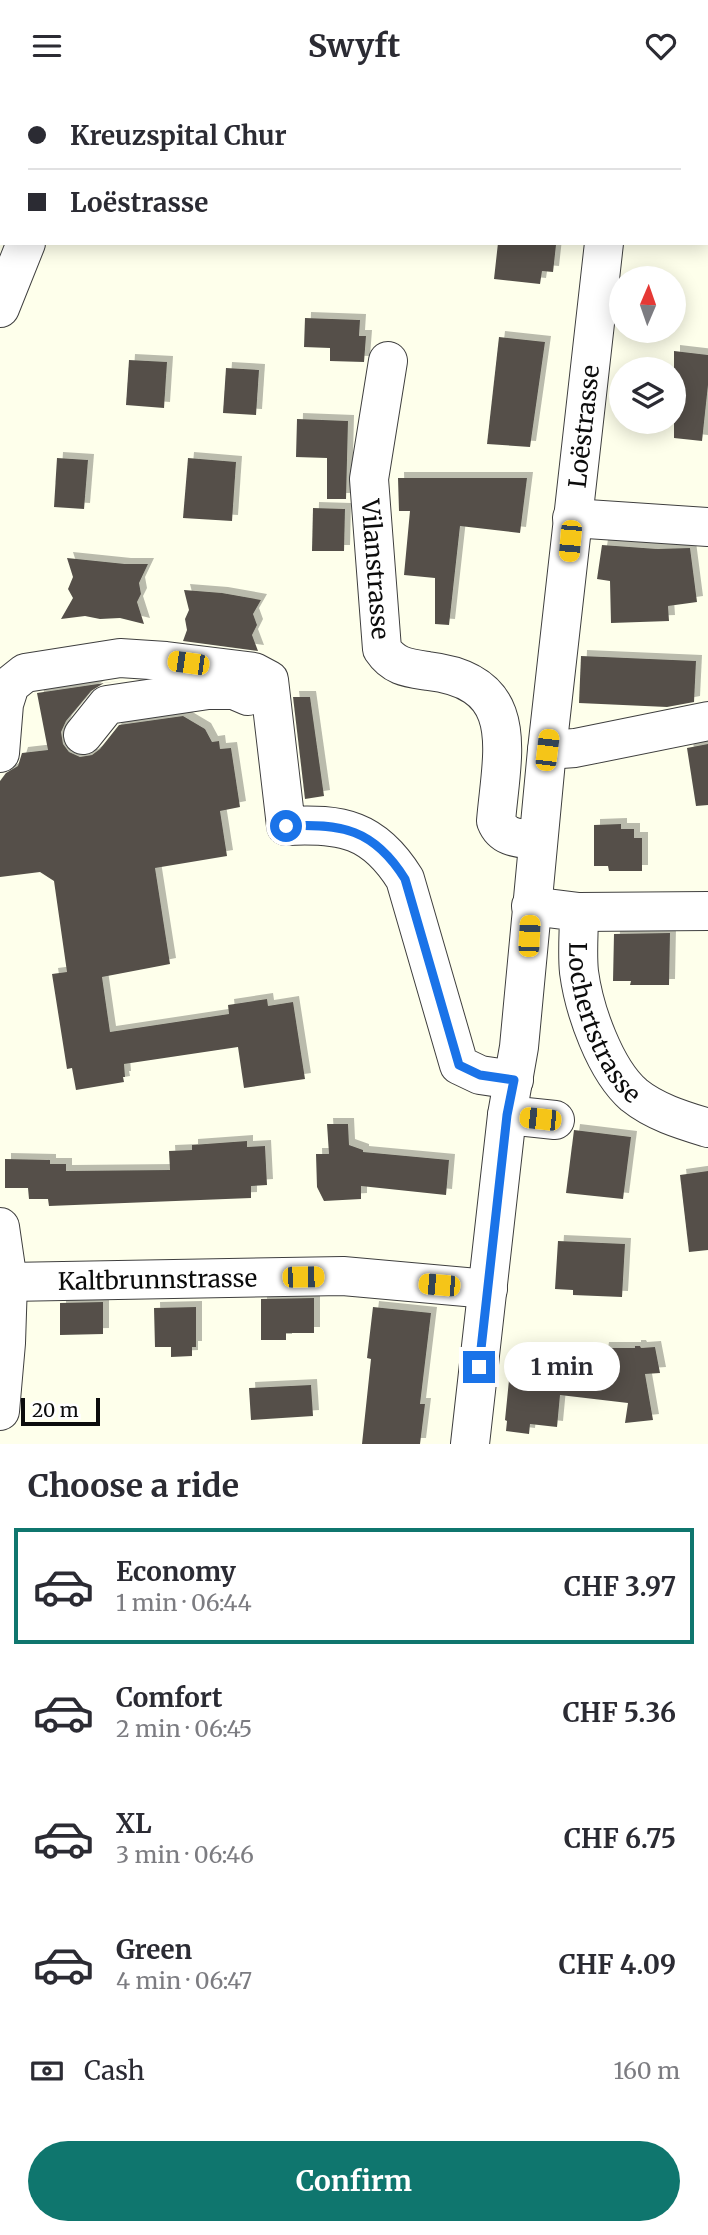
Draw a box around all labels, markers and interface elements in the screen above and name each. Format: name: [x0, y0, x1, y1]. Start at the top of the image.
text: Swyft: [308, 26, 400, 66]
icon: menu: [28, 27, 66, 65]
icon: heart: [642, 27, 680, 65]
text: Kreuzspital Chur: [70, 119, 287, 152]
text: Loëstrasse: [70, 186, 208, 219]
north arrow: [609, 266, 686, 343]
map controls: [609, 266, 686, 434]
button: layers: [609, 357, 686, 434]
street label: Loëstrasse: [561, 363, 606, 490]
street label: Vilanstrasse: [355, 497, 397, 641]
car: [558, 519, 583, 563]
car: [166, 650, 211, 676]
car: [535, 728, 560, 772]
route start: [270, 810, 302, 842]
car: [518, 914, 541, 958]
street label: Lochertstrasse: [563, 942, 648, 1109]
car: [519, 1106, 562, 1132]
street label: Kaltbrunnstrasse: [57, 1262, 257, 1297]
car: [282, 1266, 325, 1288]
car: [418, 1273, 461, 1297]
callout: 1 min: [504, 1343, 619, 1391]
route end: [463, 1351, 495, 1383]
text: 1 min: [531, 1352, 593, 1381]
scale bar: [21, 1395, 100, 1427]
text: 20 m: [32, 1398, 79, 1422]
text: Choose a ride: [28, 1466, 239, 1506]
icon: car: [32, 1555, 95, 1618]
text: Economy: [116, 1555, 236, 1588]
text: CHF 3.97: [564, 1570, 676, 1603]
text: 1 min · 06:44: [116, 1588, 252, 1617]
icon: car: [32, 1681, 95, 1744]
text: Comfort: [116, 1681, 222, 1714]
text: CHF 5.36: [563, 1696, 676, 1729]
text: 2 min · 06:45: [116, 1714, 252, 1743]
icon: car: [32, 1807, 95, 1870]
text: XL: [116, 1807, 152, 1840]
text: CHF 6.75: [564, 1822, 676, 1855]
text: 3 min · 06:46: [116, 1840, 254, 1869]
icon: car: [32, 1933, 95, 1996]
text: Green: [116, 1933, 192, 1966]
text: CHF 4.09: [559, 1948, 676, 1981]
text: 4 min · 06:47: [116, 1966, 252, 1995]
icon: cash: [28, 2052, 66, 2090]
text: Cash: [84, 2054, 145, 2087]
text: 160 m: [614, 2056, 680, 2085]
button: Confirm: [28, 2141, 680, 2221]

